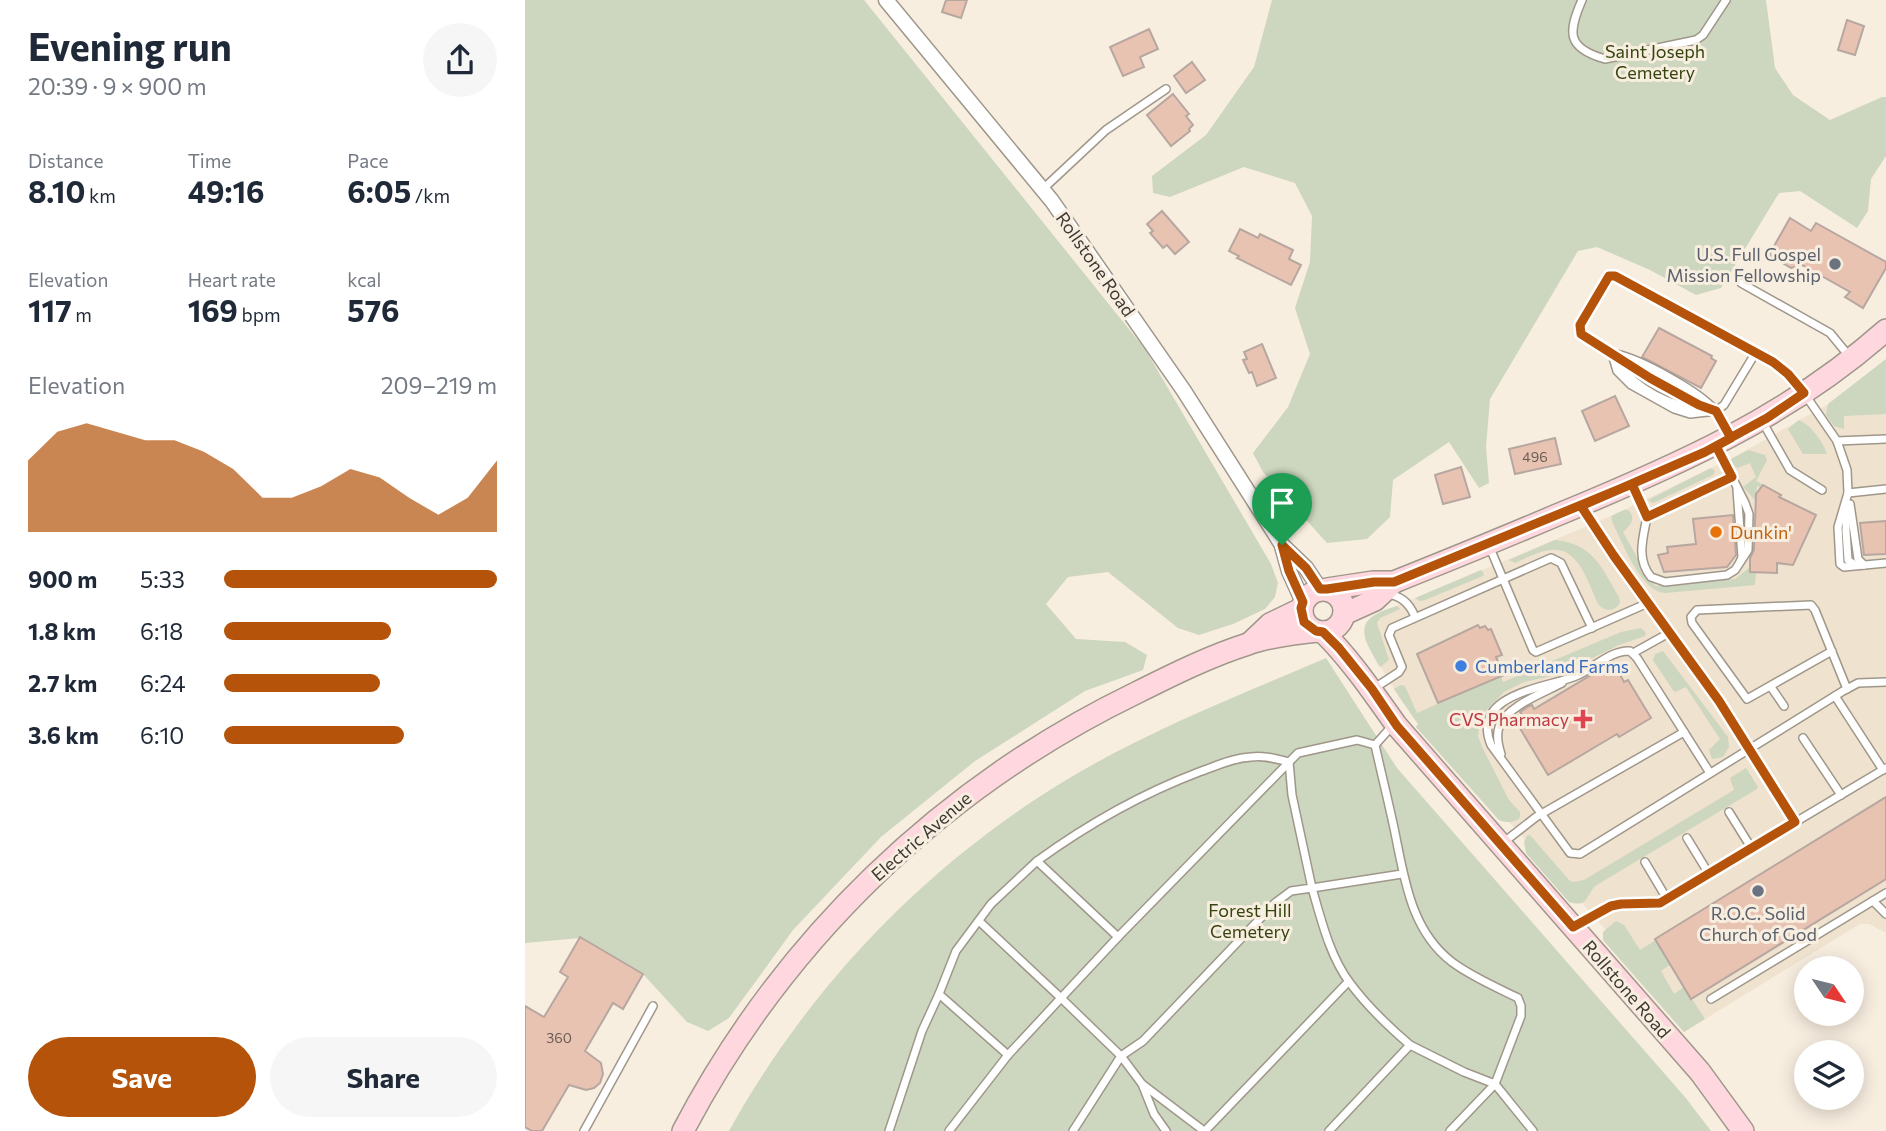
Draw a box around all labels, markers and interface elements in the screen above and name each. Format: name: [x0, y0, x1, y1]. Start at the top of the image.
text: Evening run: [28, 22, 232, 69]
button: share: [423, 23, 497, 97]
park label: Saint Joseph Cemetery: [1605, 40, 1705, 83]
text: 20:39 · 9 × 900 m: [28, 72, 207, 100]
text: Distance: [28, 149, 104, 172]
text: Time: [188, 149, 231, 172]
text: Pace: [347, 149, 389, 172]
text: 8.10: [28, 172, 85, 209]
text: 49:16: [188, 172, 265, 209]
text: 6:05: [347, 172, 411, 209]
text: km: [85, 184, 116, 207]
text: /km: [411, 184, 450, 207]
street label: Rollstone Road: [1052, 207, 1140, 321]
place label: U.S. Full Gospel Mission Fellowship: [1666, 243, 1821, 286]
marker: U.S. Full Gospel Mission Fellowship: [1827, 256, 1843, 272]
text: Elevation: [28, 268, 108, 291]
text: Heart rate: [188, 268, 276, 291]
text: kcal: [347, 268, 381, 291]
text: 117: [28, 291, 72, 328]
text: 169: [188, 291, 238, 328]
text: 576: [347, 291, 400, 328]
text: m: [72, 303, 92, 326]
text: bpm: [238, 303, 280, 326]
text: Elevation: [28, 371, 125, 399]
text: 209–219 m: [381, 371, 497, 399]
house number: 496: [1522, 448, 1548, 465]
pin: [1252, 473, 1312, 545]
icon: arrive: [1263, 484, 1301, 522]
place label: Dunkin': [1730, 521, 1792, 543]
marker: Dunkin': [1708, 524, 1724, 540]
text: 900 m: [28, 565, 97, 593]
text: 5:33: [140, 565, 185, 593]
text: 1.8 km: [28, 617, 96, 645]
text: 6:18: [140, 617, 183, 645]
place label: Cumberland Farms: [1475, 655, 1629, 677]
marker: Cumberland Farms: [1453, 658, 1469, 674]
text: 2.7 km: [28, 669, 97, 697]
text: 6:24: [140, 669, 186, 697]
place label: CVS Pharmacy: [1449, 708, 1569, 730]
marker: CVS Pharmacy: [1575, 711, 1591, 727]
text: 3.6 km: [28, 721, 99, 749]
text: 6:10: [140, 721, 184, 749]
street label: Electric Avenue: [867, 787, 975, 885]
marker: R.O.C. Solid Church of God: [1750, 883, 1766, 899]
park label: Forest Hill Cemetery: [1208, 899, 1292, 942]
place label: R.O.C. Solid Church of God: [1699, 902, 1817, 945]
street label: Rollstone Road: [1578, 935, 1676, 1043]
north arrow: [1794, 956, 1864, 1026]
map controls: [1794, 956, 1864, 1110]
house number: 360: [546, 1029, 572, 1046]
button: Save: [28, 1037, 256, 1117]
button: Share: [270, 1037, 497, 1117]
button: layers: [1794, 1040, 1864, 1110]

